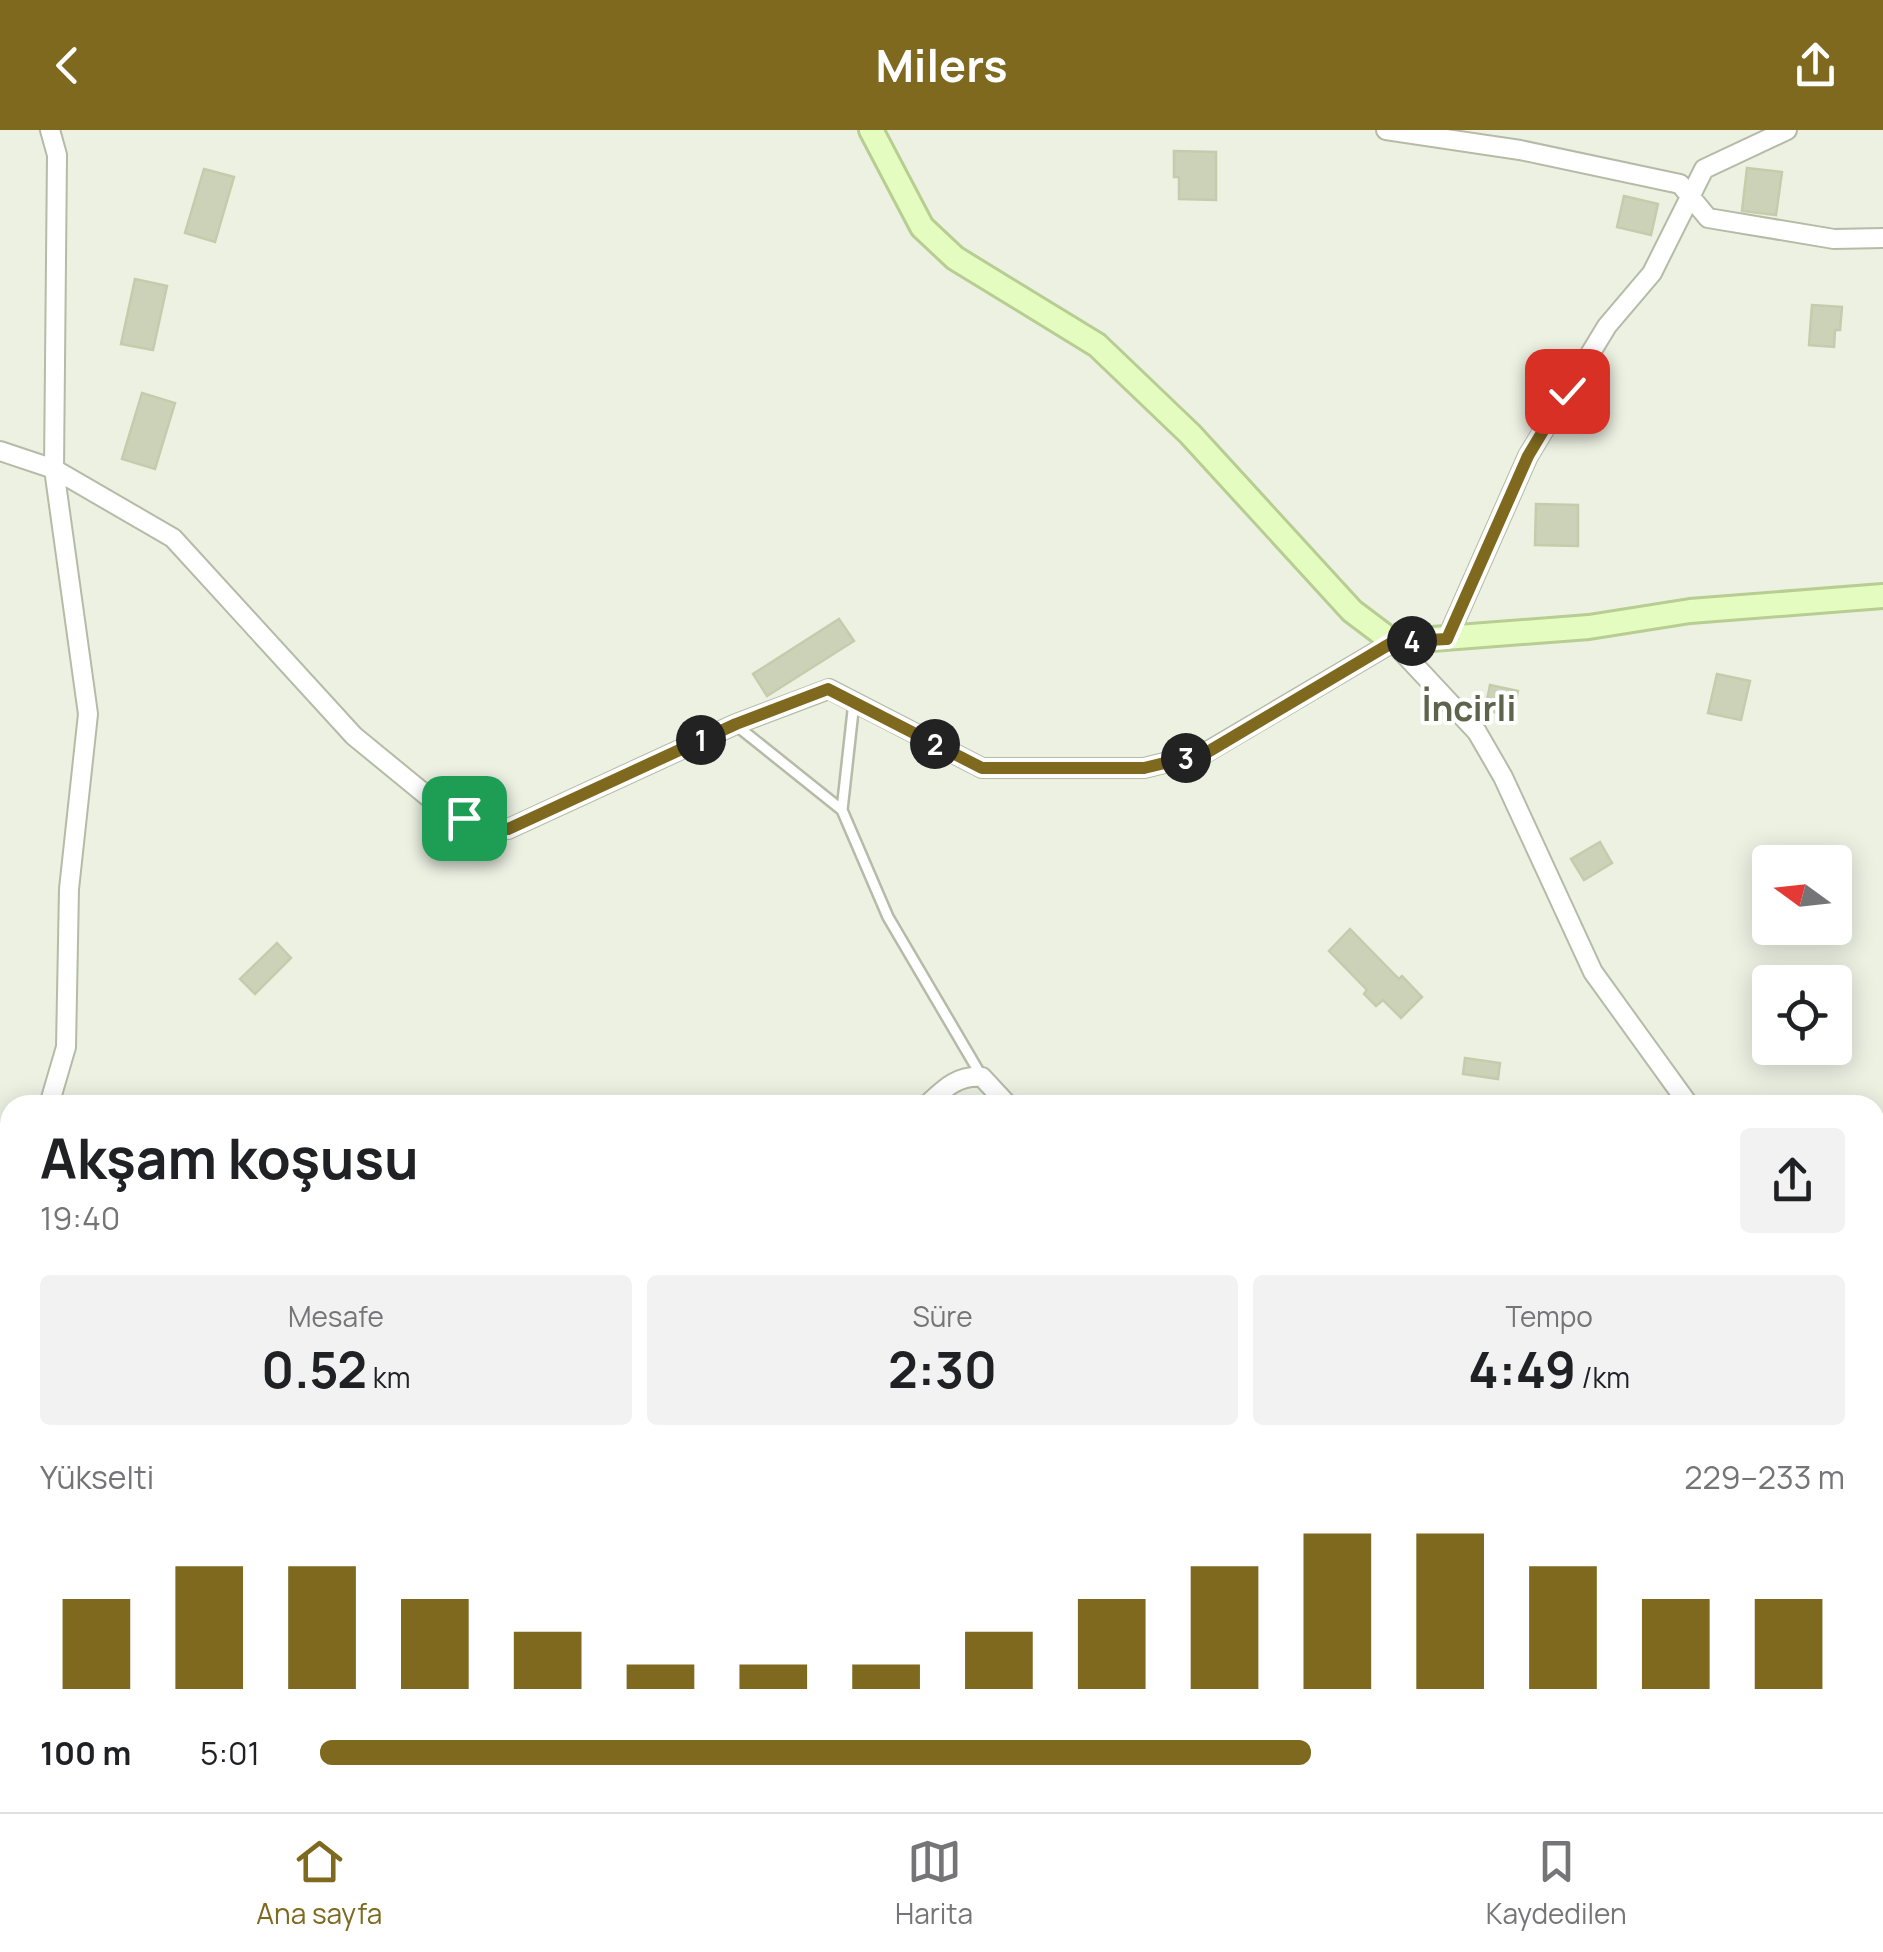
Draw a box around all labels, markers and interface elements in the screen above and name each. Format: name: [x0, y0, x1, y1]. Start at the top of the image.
text: Milers: [875, 34, 1008, 96]
icon: back: [40, 38, 95, 93]
icon: share: [1788, 38, 1843, 93]
pin: [1525, 349, 1610, 434]
icon: check: [1540, 364, 1595, 419]
pin: 4: [1387, 616, 1437, 666]
text: 4: [1403, 622, 1421, 660]
district label: İncirli: [1422, 684, 1516, 732]
pin: 1: [676, 715, 726, 765]
pin: 2: [910, 719, 960, 769]
text: 1: [695, 721, 707, 759]
text: 2: [927, 725, 943, 763]
pin: 3: [1161, 733, 1211, 783]
text: 3: [1178, 739, 1194, 777]
pin: [422, 776, 507, 861]
icon: arrive: [437, 791, 492, 846]
north arrow: [1752, 845, 1852, 945]
map controls: [1752, 845, 1852, 1065]
button: locate: [1752, 965, 1852, 1065]
text: Akşam koşusu: [40, 1120, 419, 1196]
button: share: [1740, 1128, 1845, 1233]
text: 19:40: [40, 1196, 120, 1240]
text: Mesafe: [288, 1297, 384, 1335]
text: Süre: [912, 1297, 973, 1335]
text: Tempo: [1506, 1297, 1593, 1335]
text: 0.52: [261, 1335, 367, 1403]
text: 2:30: [888, 1335, 997, 1403]
text: 4:49: [1468, 1335, 1576, 1403]
text: km: [367, 1358, 410, 1396]
text: /km: [1576, 1358, 1630, 1396]
text: Yükselti: [40, 1455, 154, 1499]
text: 229–233 m: [1684, 1455, 1845, 1499]
text: 100 m: [40, 1731, 131, 1775]
text: 5:01: [200, 1731, 260, 1775]
tab: Ana sayfa: [256, 1834, 382, 1932]
tab: Harita: [895, 1834, 973, 1932]
tab: Kaydedilen: [1486, 1834, 1627, 1932]

